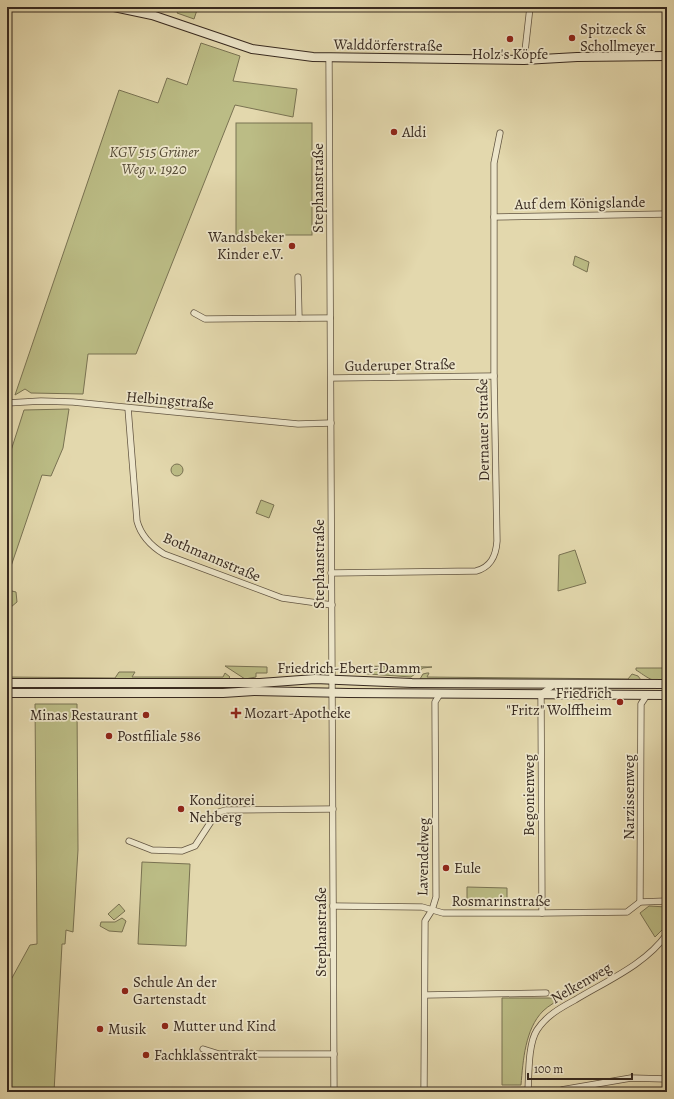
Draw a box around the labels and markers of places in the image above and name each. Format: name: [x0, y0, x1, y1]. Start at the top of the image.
place label: Spitzeck & Schollmeyer: [580, 19, 655, 56]
marker: Spitzeck & Schollmeyer: [567, 33, 577, 43]
marker: Holz's Köpfe: [505, 34, 515, 44]
place label: Holz's Köpfe: [472, 44, 548, 64]
place label: Aldi: [401, 122, 426, 142]
marker: Aldi: [389, 127, 399, 137]
place label: Wandsbeker Kinder e.V.: [207, 227, 284, 264]
marker: Wandsbeker Kinder e.V.: [287, 241, 297, 251]
place label: Friedrich "Fritz" Wolffheim: [506, 683, 613, 720]
marker: Friedrich "Fritz" Wolffheim: [615, 697, 625, 707]
place label: Mozart-Apotheke: [244, 703, 351, 723]
place label: Minas Restaurant: [30, 705, 138, 725]
marker: Mozart-Apotheke: [231, 708, 241, 718]
marker: Minas Restaurant: [141, 710, 151, 720]
place label: Postfiliale 586: [117, 726, 201, 746]
marker: Postfiliale 586: [104, 731, 114, 741]
place label: Konditorei Nehberg: [189, 790, 255, 827]
marker: Konditorei Nehberg: [176, 804, 186, 814]
place label: Eule: [454, 858, 481, 878]
marker: Eule: [441, 863, 451, 873]
place label: Schule An der Gartenstadt: [133, 972, 217, 1009]
marker: Schule An der Gartenstadt: [120, 986, 130, 996]
place label: Mutter und Kind: [173, 1016, 277, 1036]
place label: Musik: [108, 1019, 147, 1039]
marker: Mutter und Kind: [160, 1021, 170, 1031]
marker: Musik: [95, 1024, 105, 1034]
place label: Fachklassentrakt: [154, 1045, 257, 1065]
marker: Fachklassentrakt: [141, 1050, 151, 1060]

